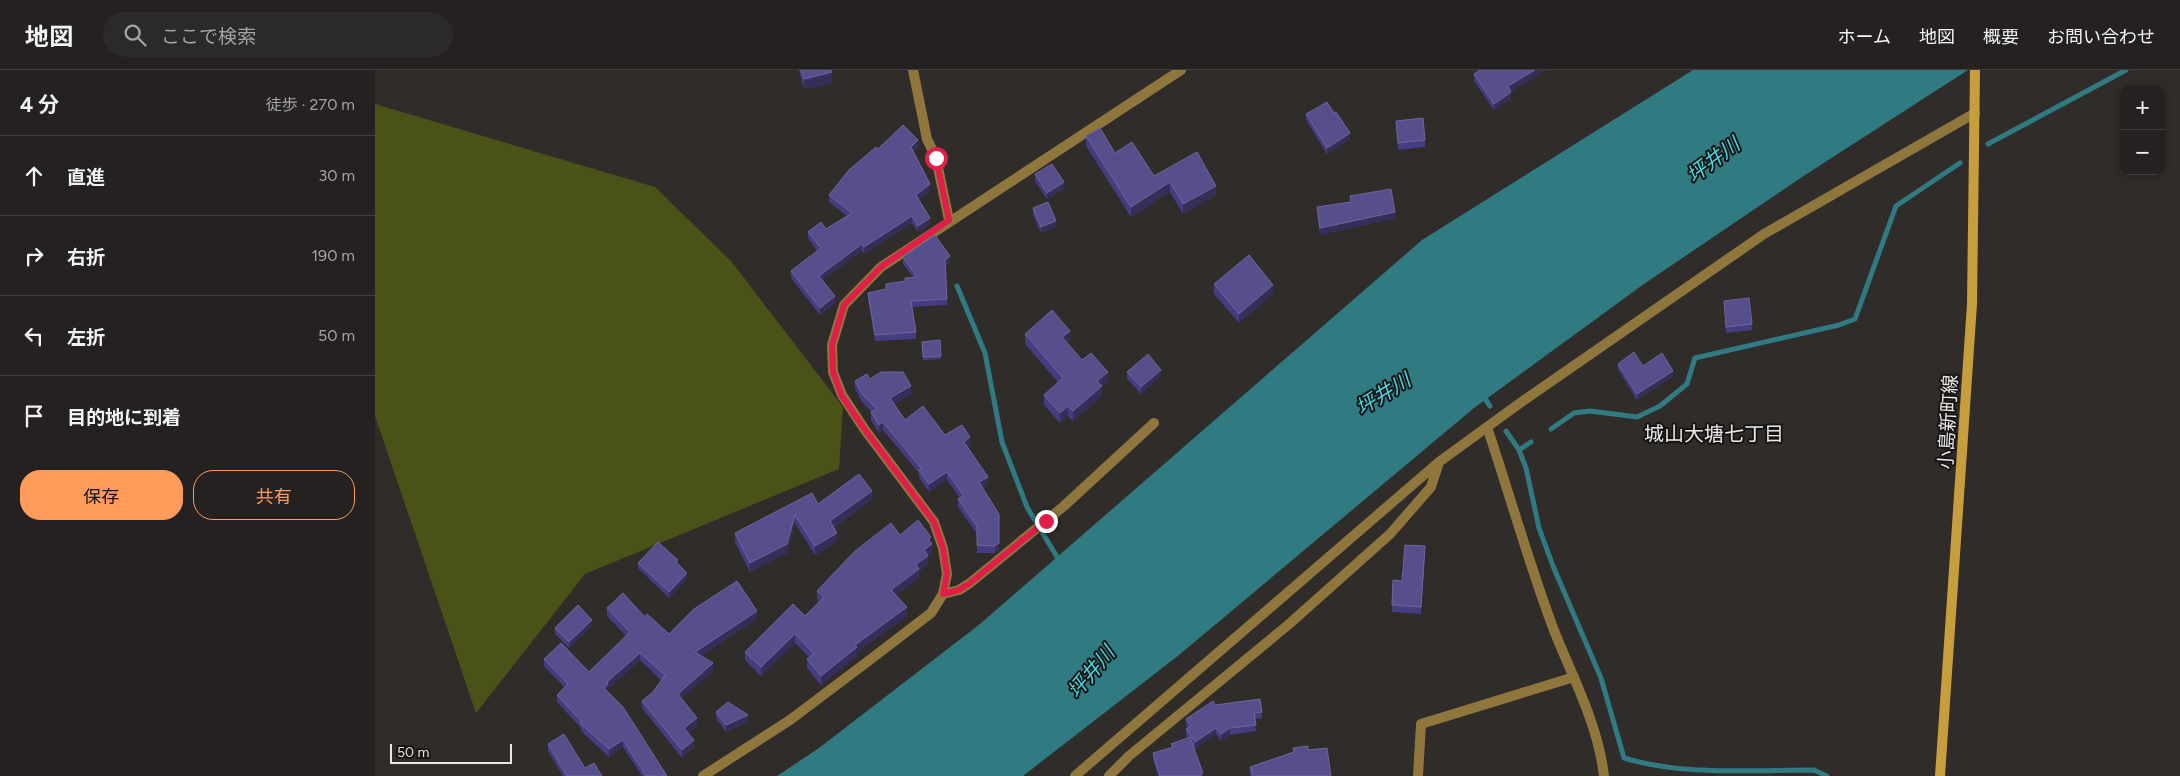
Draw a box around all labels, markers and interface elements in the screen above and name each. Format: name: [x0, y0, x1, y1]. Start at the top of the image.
search box: [103, 12, 453, 57]
icon: search: [121, 21, 149, 49]
text: 地図: [25, 22, 73, 51]
text: ここで検索: [161, 25, 256, 48]
text: ホーム: [1838, 26, 1891, 48]
text: 地図: [1919, 26, 1955, 48]
text: 概要: [1983, 26, 2019, 48]
text: お問い合わせ: [2047, 26, 2155, 48]
map controls: [2120, 85, 2165, 175]
button: +: [2120, 85, 2165, 130]
text: 4 分: [20, 92, 59, 117]
text: 徒歩 · 270 m: [266, 95, 355, 114]
button: −: [2120, 130, 2165, 175]
water label: 坪井川: [1682, 131, 1746, 188]
route start: [925, 147, 948, 170]
icon: ahead: [20, 162, 48, 190]
text: 直進: [67, 166, 105, 189]
text: 30 m: [318, 166, 355, 185]
icon: right: [20, 242, 48, 270]
text: 右折: [67, 246, 105, 269]
text: 190 m: [312, 246, 355, 265]
icon: left: [20, 322, 48, 350]
text: 左折: [67, 326, 105, 349]
text: 50 m: [318, 326, 355, 345]
water label: 坪井川: [1351, 367, 1416, 420]
street label: 小島新町線: [1934, 374, 1962, 470]
icon: arrive: [20, 402, 48, 430]
text: 目的地に到着: [67, 406, 181, 429]
district label: 城山大塘七丁目: [1644, 422, 1784, 446]
button: 保存: [20, 470, 183, 520]
button: 共有: [193, 470, 355, 520]
route end: [1035, 510, 1058, 533]
water label: 坪井川: [1063, 640, 1121, 703]
scale bar: [390, 741, 513, 764]
text: 50 m: [397, 744, 429, 761]

